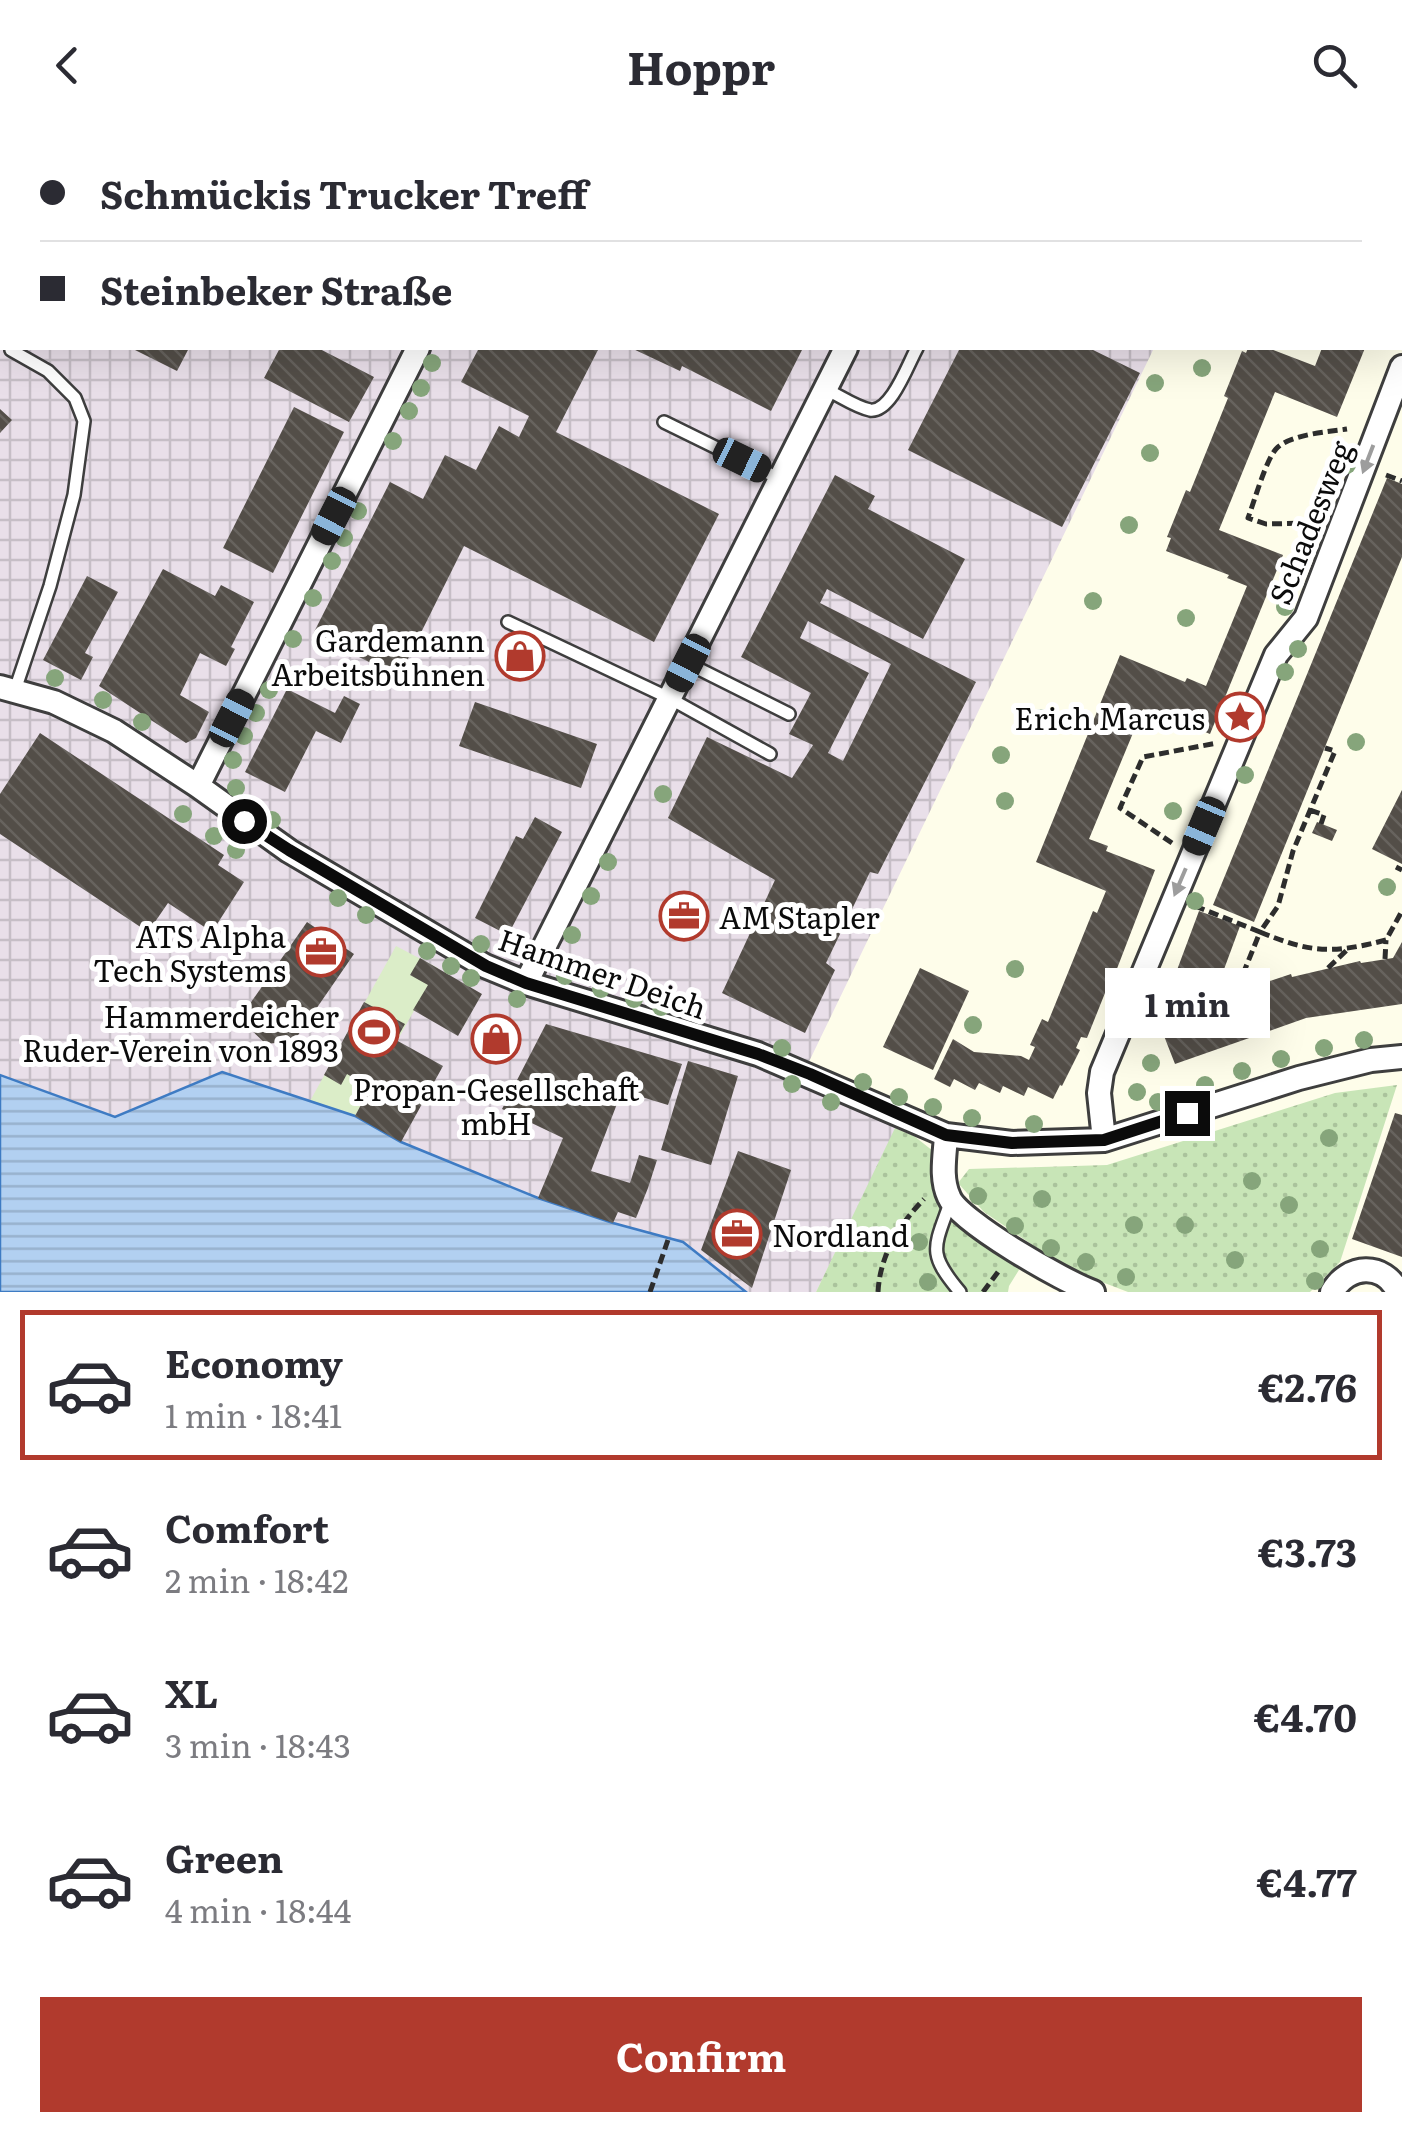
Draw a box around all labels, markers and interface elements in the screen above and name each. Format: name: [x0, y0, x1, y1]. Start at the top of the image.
text: Hoppr: [627, 32, 775, 99]
icon: back: [40, 38, 95, 93]
icon: search: [1307, 38, 1362, 93]
text: Schmückis Trucker Treff: [100, 164, 588, 221]
text: Steinbeker Straße: [100, 260, 452, 317]
car: [708, 433, 776, 487]
street label: Schadesweg: [1256, 433, 1362, 610]
one-way arrow: [1360, 444, 1375, 474]
car: [307, 482, 361, 550]
place label: Gardemann Arbeitsbühnen: [271, 617, 485, 695]
car: [661, 629, 715, 697]
shop icon: Gardemann Arbeitsbühnen: [494, 630, 546, 682]
car: [205, 684, 259, 752]
place icon: Erich Marcus: [1214, 691, 1266, 743]
place label: Erich Marcus: [1014, 695, 1205, 739]
car: [1178, 793, 1230, 859]
route start: [222, 799, 267, 844]
one-way arrow: [1172, 867, 1188, 897]
office icon: AM Stapler: [658, 890, 710, 942]
place label: AM Stapler: [719, 894, 880, 938]
place label: ATS Alpha Tech Systems: [93, 913, 287, 991]
street label: Hammer Deich: [493, 916, 713, 1028]
office icon: ATS Alpha Tech Systems: [295, 926, 347, 978]
callout: 1 min: [1104, 968, 1270, 1038]
text: 1 min: [1145, 979, 1230, 1027]
place label: Hammerdeicher Ruder-Verein von 1893: [22, 993, 339, 1071]
sports icon: Hammerdeicher Ruder-Verein von 1893: [348, 1006, 400, 1058]
shop icon: Propan-Gesellschaft mbH: [470, 1013, 522, 1065]
place label: Propan-Gesellschaft mbH: [352, 1066, 640, 1144]
route end: [1165, 1091, 1210, 1136]
office icon: Nordland: [711, 1208, 763, 1260]
place label: Nordland: [772, 1212, 909, 1256]
text: Economy: [165, 1333, 343, 1390]
icon: car: [45, 1340, 135, 1430]
text: €2.76: [1258, 1357, 1357, 1414]
text: 1 min · 18:41: [165, 1390, 342, 1438]
text: Comfort: [165, 1498, 329, 1555]
icon: car: [45, 1505, 135, 1595]
text: €3.73: [1258, 1522, 1357, 1579]
text: 2 min · 18:42: [165, 1555, 349, 1603]
text: XL: [165, 1663, 218, 1720]
icon: car: [45, 1670, 135, 1760]
text: €4.70: [1254, 1687, 1357, 1744]
text: 3 min · 18:43: [165, 1720, 351, 1768]
text: Green: [165, 1828, 283, 1885]
icon: car: [45, 1835, 135, 1925]
text: €4.77: [1257, 1852, 1357, 1909]
text: 4 min · 18:44: [165, 1885, 351, 1933]
button: Confirm: [40, 1997, 1362, 2112]

